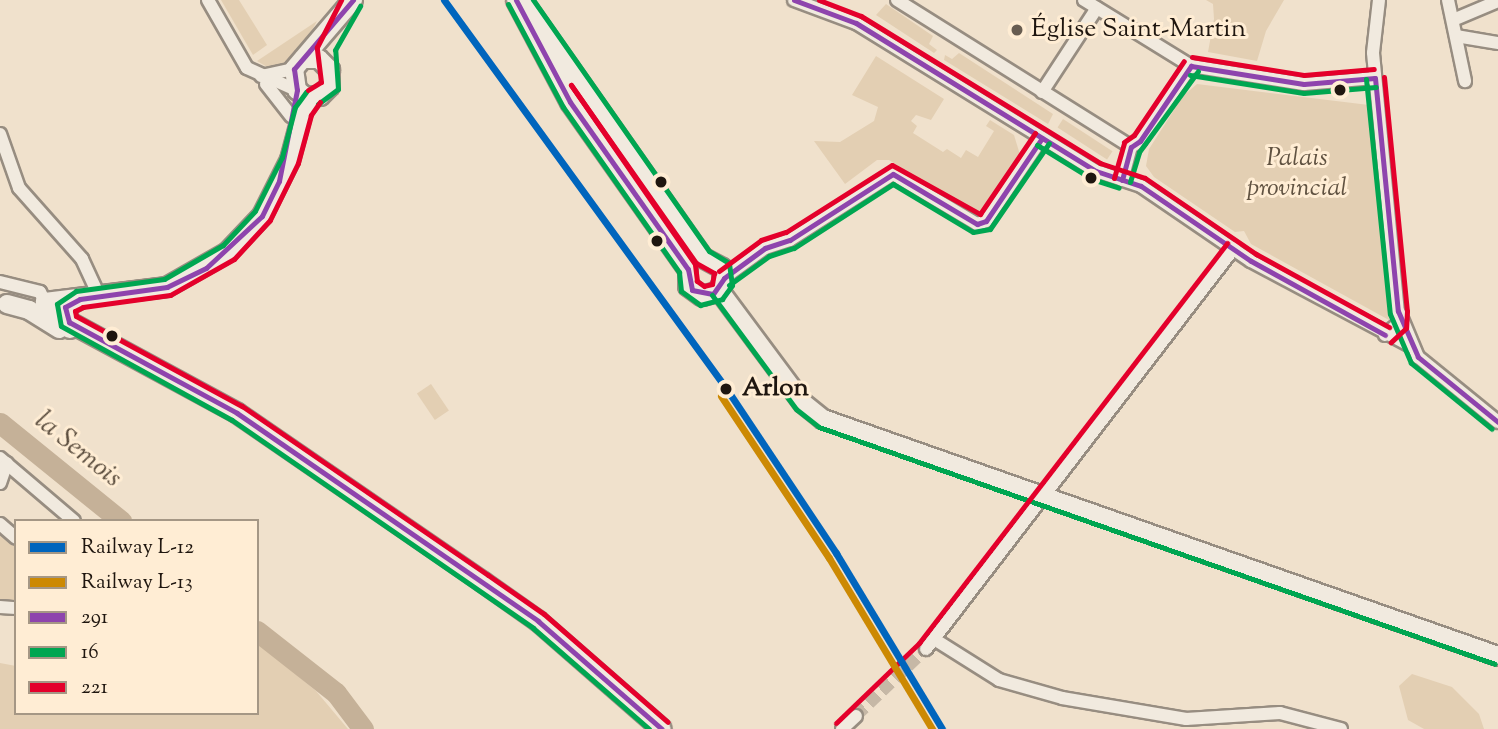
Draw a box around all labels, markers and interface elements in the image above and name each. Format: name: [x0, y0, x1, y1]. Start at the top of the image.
place label: Église Saint-Martin: [1031, 14, 1246, 46]
marker: Église Saint-Martin: [1009, 22, 1025, 38]
unlabelled marker: [1333, 83, 1347, 97]
park label: Palais provincial: [1247, 143, 1347, 204]
unlabelled marker: [1084, 171, 1098, 185]
unlabelled marker: [654, 175, 668, 189]
unlabelled marker: [650, 234, 664, 248]
unlabelled marker: [105, 329, 119, 343]
place label: Arlon: [742, 373, 809, 405]
marker: Arlon: [716, 379, 736, 399]
water label: la Semois: [28, 405, 128, 495]
legend: [14, 519, 259, 715]
text: Railway L-12: [81, 533, 194, 563]
text: Railway L-13: [81, 568, 193, 598]
text: 291: [81, 603, 108, 633]
text: 16: [81, 638, 99, 668]
text: 221: [81, 673, 108, 703]

